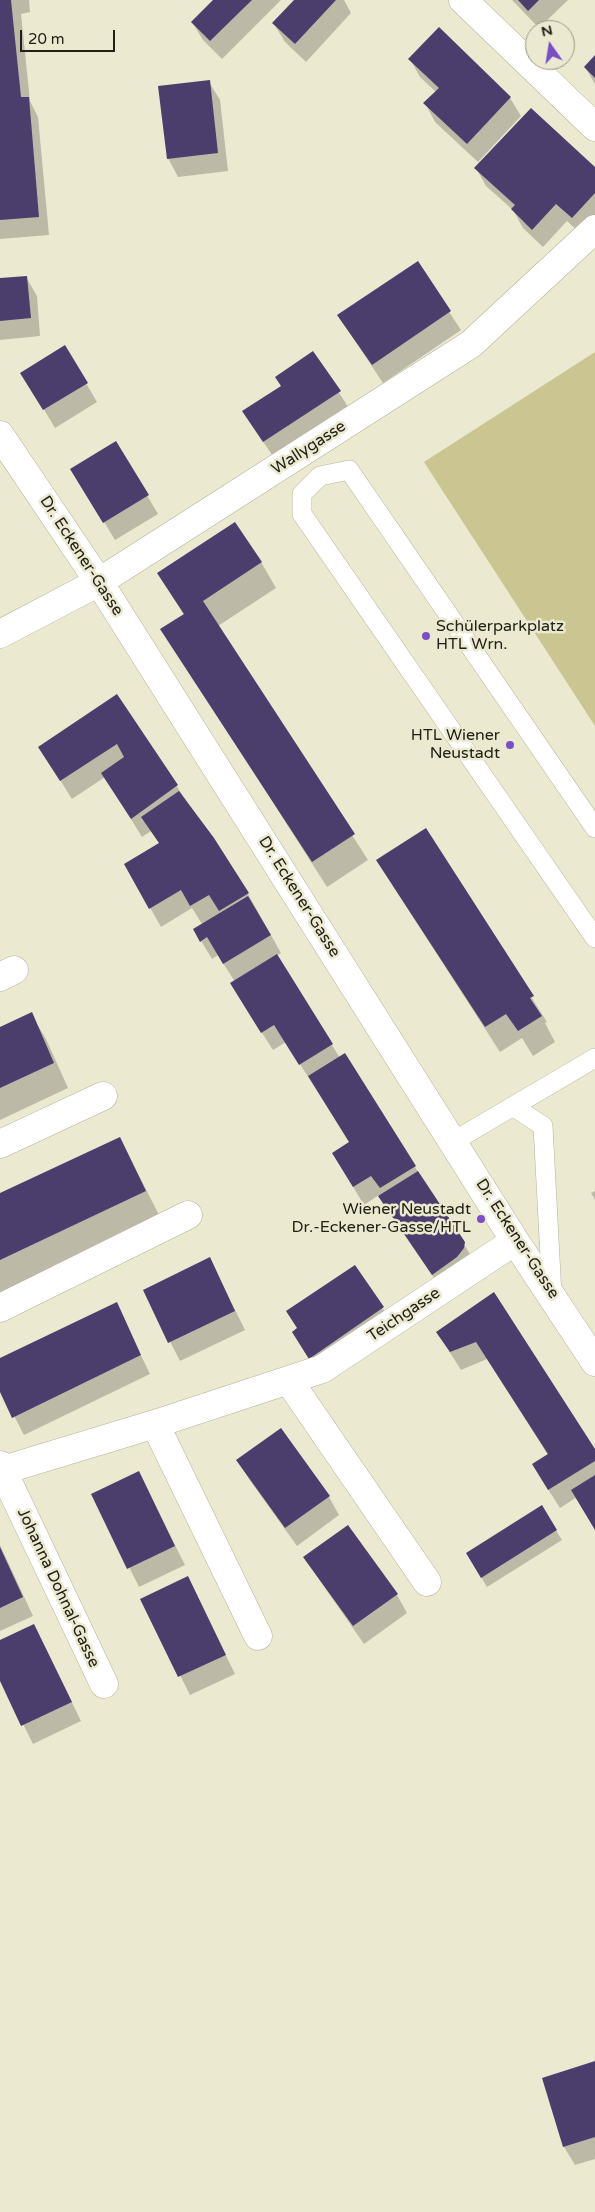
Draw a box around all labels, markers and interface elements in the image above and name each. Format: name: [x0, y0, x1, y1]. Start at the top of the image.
scale bar: [22, 20, 118, 52]
north arrow: [525, 20, 575, 70]
text: N: [539, 21, 554, 40]
text: 20 m: [28, 30, 65, 48]
street label: Wallygasse: [268, 417, 350, 479]
street label: Dr. Eckener-Gasse: [35, 493, 127, 619]
place label: Schülerparkplatz HTL Wrn.: [436, 617, 564, 655]
marker: Schülerparkplatz HTL Wrn.: [420, 630, 432, 642]
place label: HTL Wiener Neustadt: [411, 726, 500, 764]
marker: HTL Wiener Neustadt: [504, 739, 516, 751]
street label: Dr. Eckener-Gasse: [254, 833, 344, 961]
street label: Dr. Eckener-Gasse: [471, 1176, 563, 1302]
place label: Wiener Neustadt Dr.-Eckener-Gasse/HTL: [292, 1200, 471, 1238]
marker: Wiener Neustadt Dr.-Eckener-Gasse/HTL: [475, 1213, 487, 1225]
street label: Teichgasse: [364, 1284, 444, 1346]
street label: Johanna Dohnal-Gasse: [13, 1505, 103, 1671]

